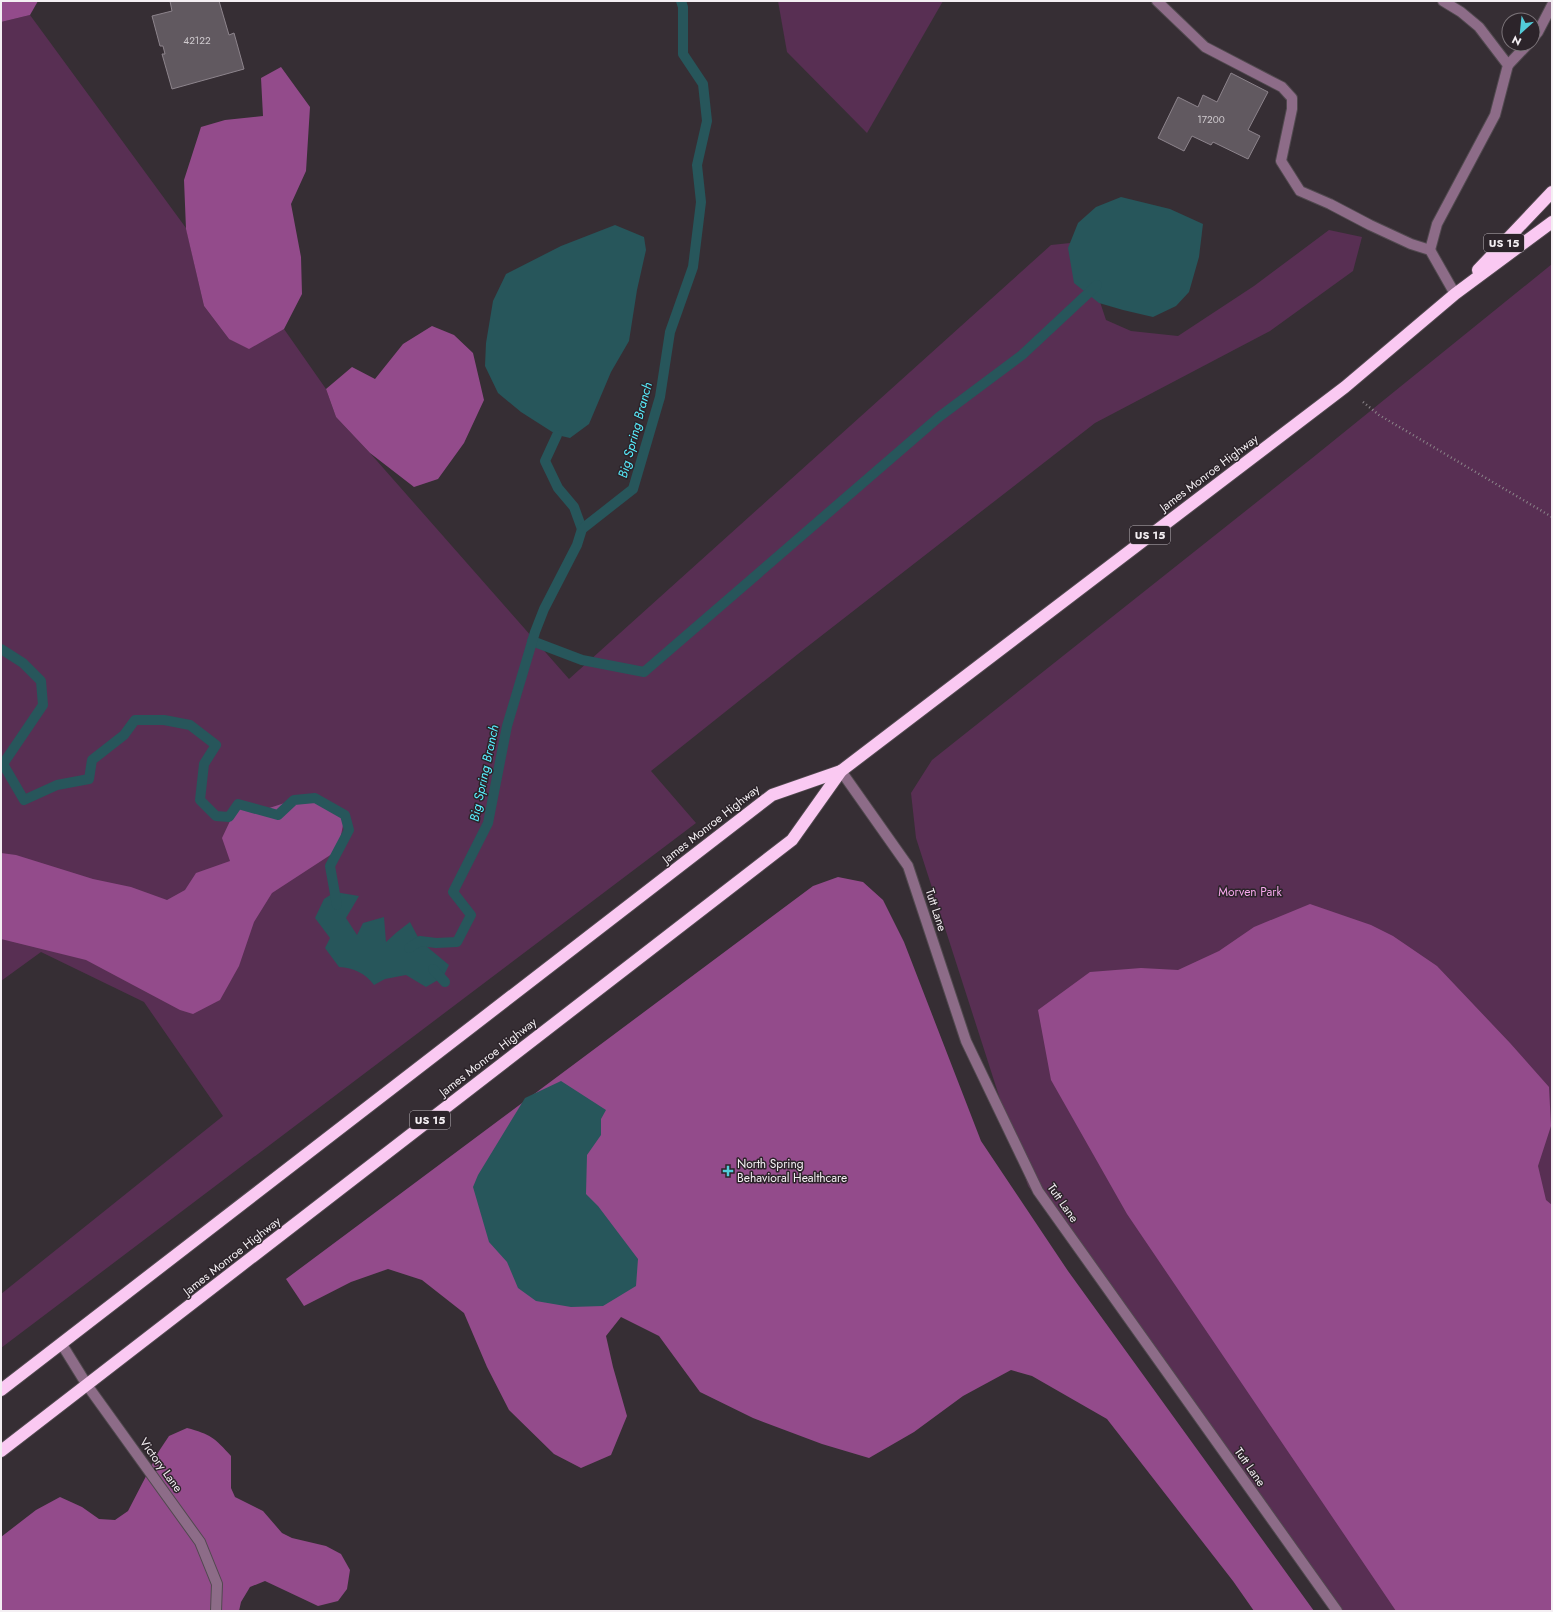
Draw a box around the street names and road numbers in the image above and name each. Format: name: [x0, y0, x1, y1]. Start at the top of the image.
road number: US 15: [1484, 234, 1524, 252]
street label: James Monroe Highway: [1154, 429, 1263, 517]
road number: US 15: [1130, 526, 1170, 544]
street label: James Monroe Highway: [657, 780, 764, 869]
street label: Tutt Lane: [921, 886, 951, 934]
street label: James Monroe Highway: [434, 1013, 541, 1102]
road number: US 15: [410, 1111, 450, 1129]
street label: Tutt Lane: [1043, 1180, 1083, 1226]
street label: James Monroe Highway: [178, 1212, 285, 1301]
street label: Victory Lane: [135, 1434, 187, 1496]
street label: Tutt Lane: [1230, 1444, 1270, 1490]

